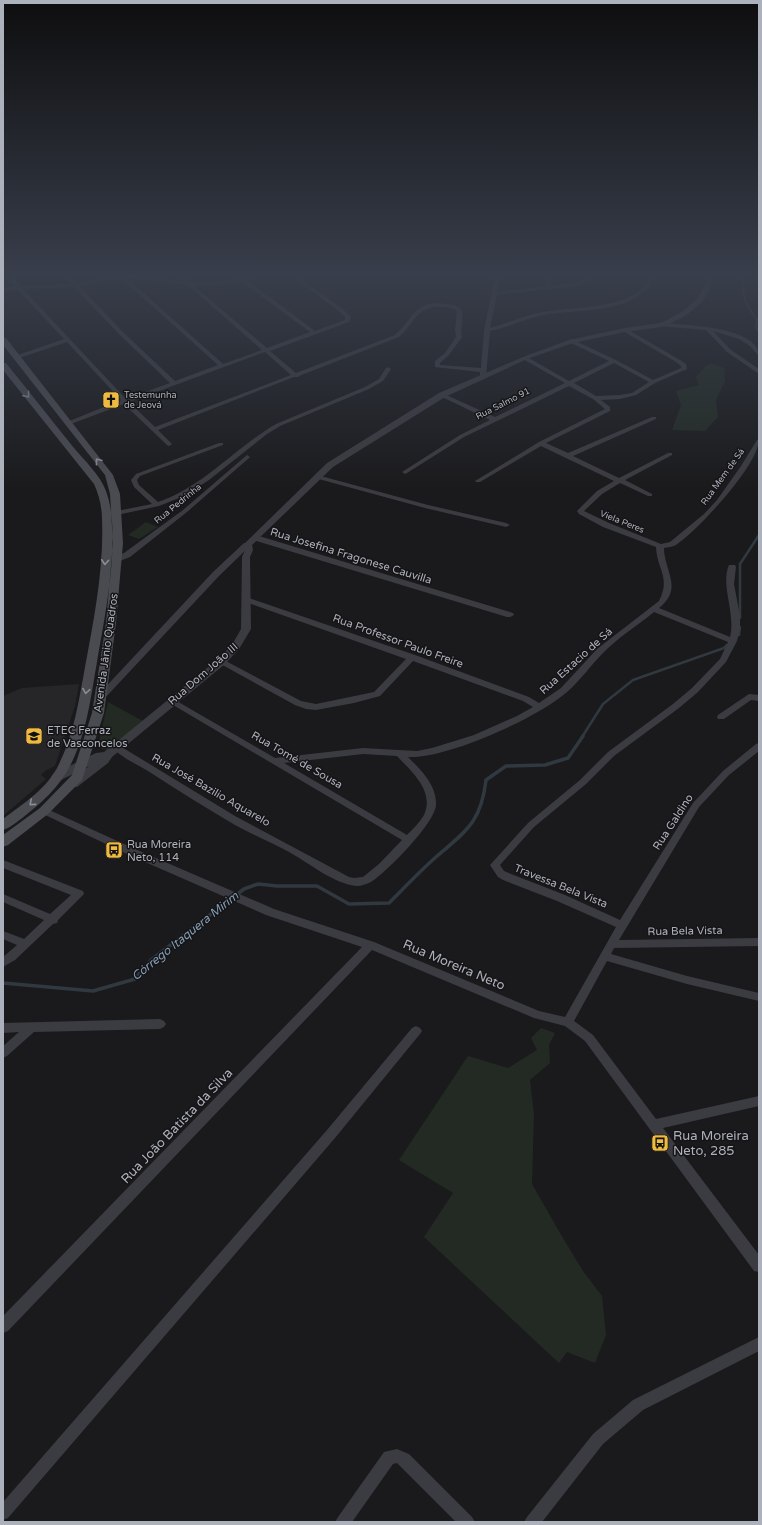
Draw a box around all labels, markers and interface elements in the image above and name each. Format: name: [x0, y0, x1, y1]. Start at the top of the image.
street label: Rua Salmo 91: [474, 386, 532, 422]
church icon: Testemunha de Jeová: [101, 390, 121, 410]
place label: Testemunha de Jeová: [124, 390, 176, 411]
one-way arrow: [23, 391, 30, 398]
street label: Rua Mem de Sá: [699, 447, 747, 507]
one-way arrow: [96, 458, 103, 465]
street label: Rua Pedrinha: [152, 482, 204, 526]
street label: Viela Peres: [598, 508, 646, 536]
street label: Rua Josefina Fragonese Cauvilla: [269, 525, 433, 587]
one-way arrow: [100, 559, 109, 565]
street label: Avenida Jânio Quadros: [91, 593, 121, 713]
street label: Rua Professor Paulo Freire: [331, 611, 465, 671]
street label: Rua Estacio de Sá: [537, 625, 615, 697]
street label: Rua Dom João III: [165, 640, 241, 708]
one-way arrow: [82, 688, 91, 694]
place label: ETEC Ferraz de Vasconcelos: [47, 724, 127, 750]
school or university icon: ETEC Ferraz de Vasconcelos: [24, 726, 44, 746]
street label: Rua Tomé de Sousa: [249, 729, 345, 791]
street label: Rua José Bazilio Aquarelo: [150, 751, 273, 829]
street label: Rua Galdino: [650, 791, 696, 852]
one-way arrow: [29, 798, 37, 805]
place label: Rua Moreira Neto, 114: [127, 838, 191, 864]
bus stop icon: Rua Moreira Neto, 114: [104, 840, 124, 860]
street label: Travessa Bela Vista: [512, 861, 610, 911]
water label: Córrego Itaquera Mirim: [129, 888, 242, 983]
street label: Rua Bela Vista: [647, 924, 723, 938]
street label: Rua Moreira Neto: [400, 936, 508, 994]
street label: Rua João Batista da Silva: [118, 1065, 236, 1187]
place label: Rua Moreira Neto, 285: [673, 1128, 749, 1159]
bus stop icon: Rua Moreira Neto, 285: [650, 1133, 670, 1153]

